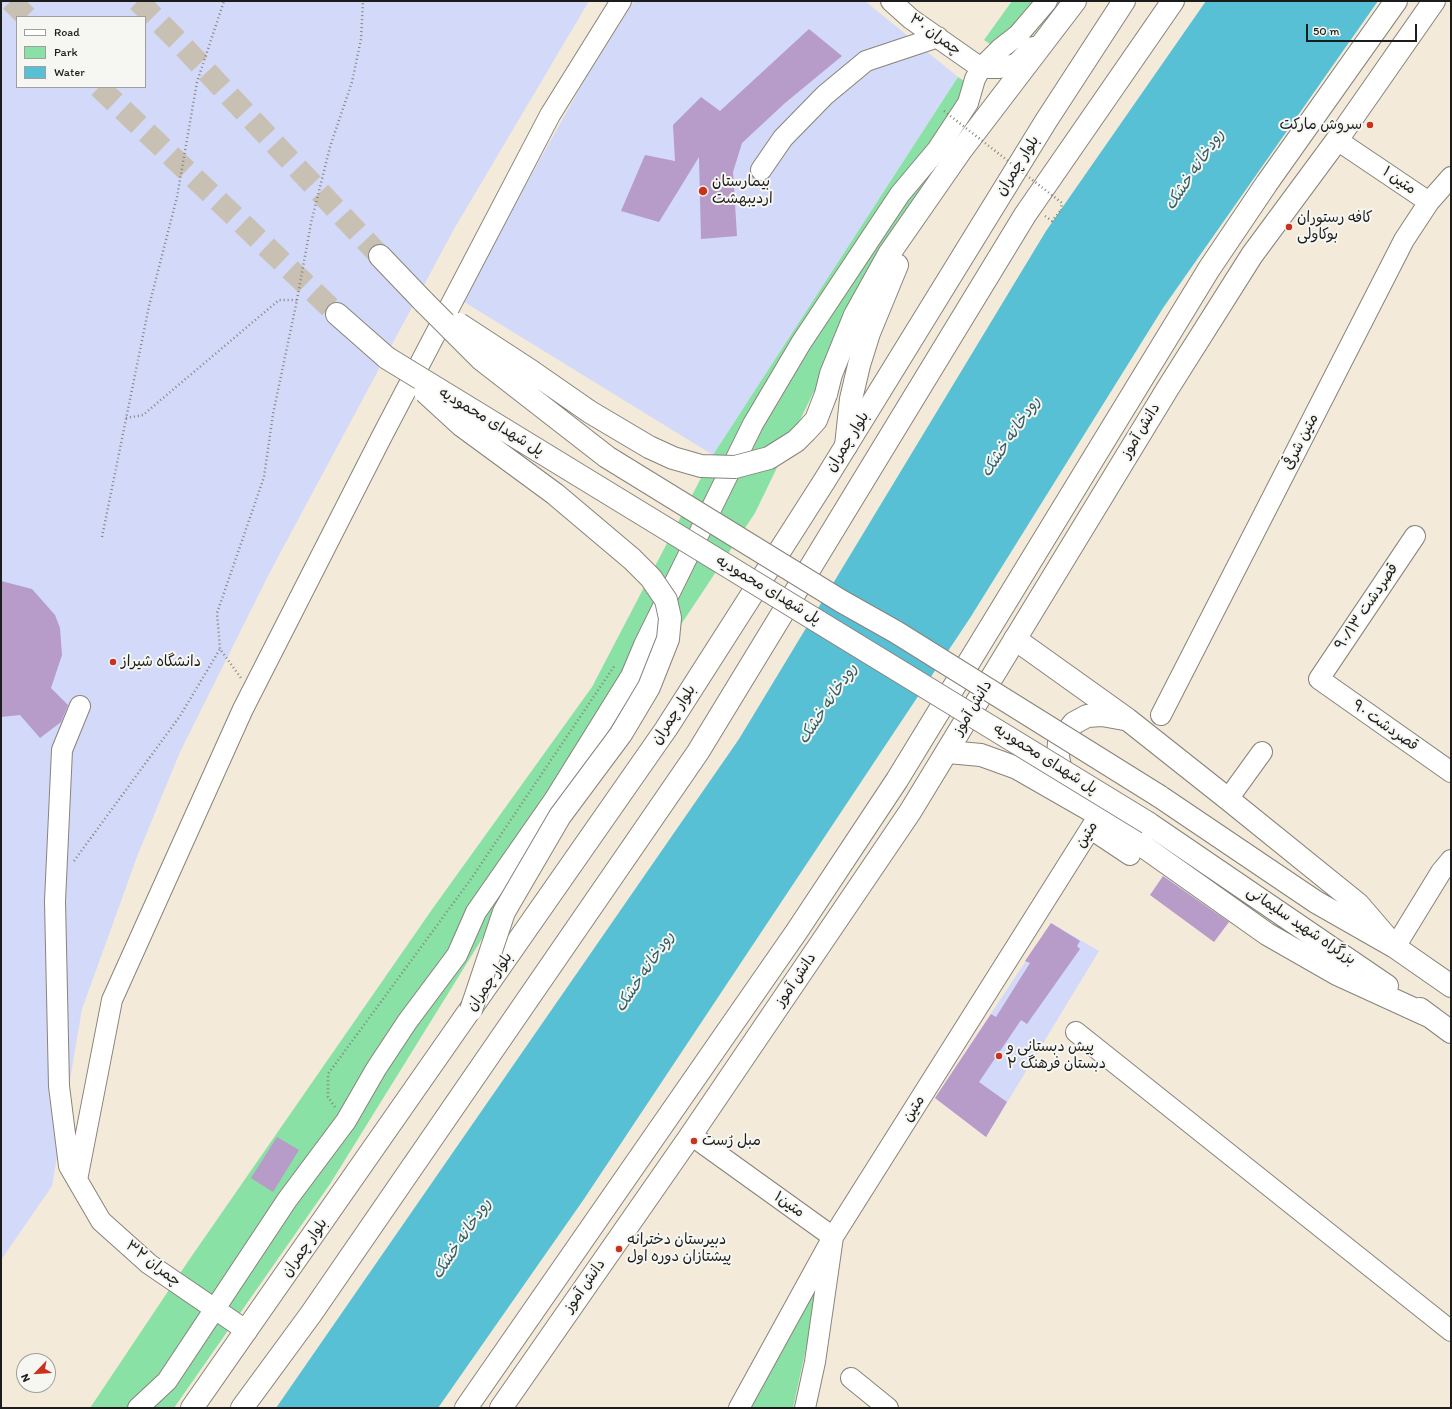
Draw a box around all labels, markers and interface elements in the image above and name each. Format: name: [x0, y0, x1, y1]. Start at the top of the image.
street label: ۳۰ چمران: [906, 10, 964, 60]
legend: [16, 16, 146, 88]
scale bar: [1308, 16, 1419, 42]
text: 50 m: [1313, 24, 1339, 38]
text: Road: [54, 25, 80, 39]
text: Park: [54, 45, 78, 59]
text: Water: [54, 65, 85, 79]
place label: سروش مارکت: [1280, 116, 1362, 134]
marker: سروش مارکت: [1365, 120, 1375, 130]
water label: رودخانه خشک: [1161, 126, 1229, 214]
street label: بلوار چمران: [992, 132, 1044, 200]
street label: متین ۱: [1379, 163, 1419, 199]
place label: بیمارستان اردیبهشت: [712, 173, 773, 208]
marker: بیمارستان اردیبهشت: [697, 185, 709, 197]
place label: کافه رستوران بوکاولی: [1297, 209, 1373, 244]
marker: کافه رستوران بوکاولی: [1284, 222, 1294, 232]
street label: پل شهدای محمودیه: [435, 383, 547, 461]
water label: رودخانه خشک: [977, 393, 1045, 481]
street label: دانش آموز: [1118, 400, 1164, 462]
street label: بلوار چمران: [822, 408, 874, 476]
street label: متین شرقی: [1279, 411, 1323, 473]
street label: پل شهدای محمودیه: [712, 551, 824, 629]
street label: ۹۰/۱۳ قصردشت: [1331, 560, 1403, 654]
place label: دانشگاه شیراز: [121, 653, 201, 671]
marker: دانشگاه شیراز: [108, 657, 118, 667]
water label: رودخانه خشک: [794, 660, 862, 748]
street label: دانش آموز: [950, 677, 996, 739]
street label: بلوار چمران: [648, 682, 700, 748]
street label: ۹۰ قصردشت: [1348, 697, 1422, 755]
street label: پل شهدای محمودیه: [990, 720, 1100, 798]
street label: متین: [1072, 818, 1102, 852]
street label: بزرگراه شهید سلیمانی: [1243, 883, 1359, 969]
water label: رودخانه خشک: [611, 928, 679, 1016]
street label: بلوار چمران: [463, 949, 517, 1015]
street label: دانش آموز: [772, 950, 820, 1010]
place label: پیش دبستانی و دبستان فرهنگ ۲: [1007, 1038, 1106, 1073]
marker: پیش دبستانی و دبستان فرهنگ ۲: [994, 1051, 1004, 1061]
street label: متین: [899, 1092, 929, 1126]
place label: مبل رُست: [702, 1132, 761, 1150]
marker: مبل رُست: [689, 1136, 699, 1146]
street label: متین۱: [770, 1188, 808, 1222]
water label: رودخانه خشک: [428, 1195, 496, 1283]
street label: بلوار چمران: [278, 1215, 332, 1281]
place label: دبیرستان دخترانه پیشتازان دوره اول: [627, 1231, 731, 1266]
street label: ۳۲ چمران: [122, 1237, 184, 1291]
marker: دبیرستان دخترانه پیشتازان دوره اول: [614, 1244, 624, 1254]
street label: دانش آموز: [560, 1256, 610, 1316]
north arrow: [16, 1353, 56, 1393]
text: N: [18, 1372, 33, 1384]

